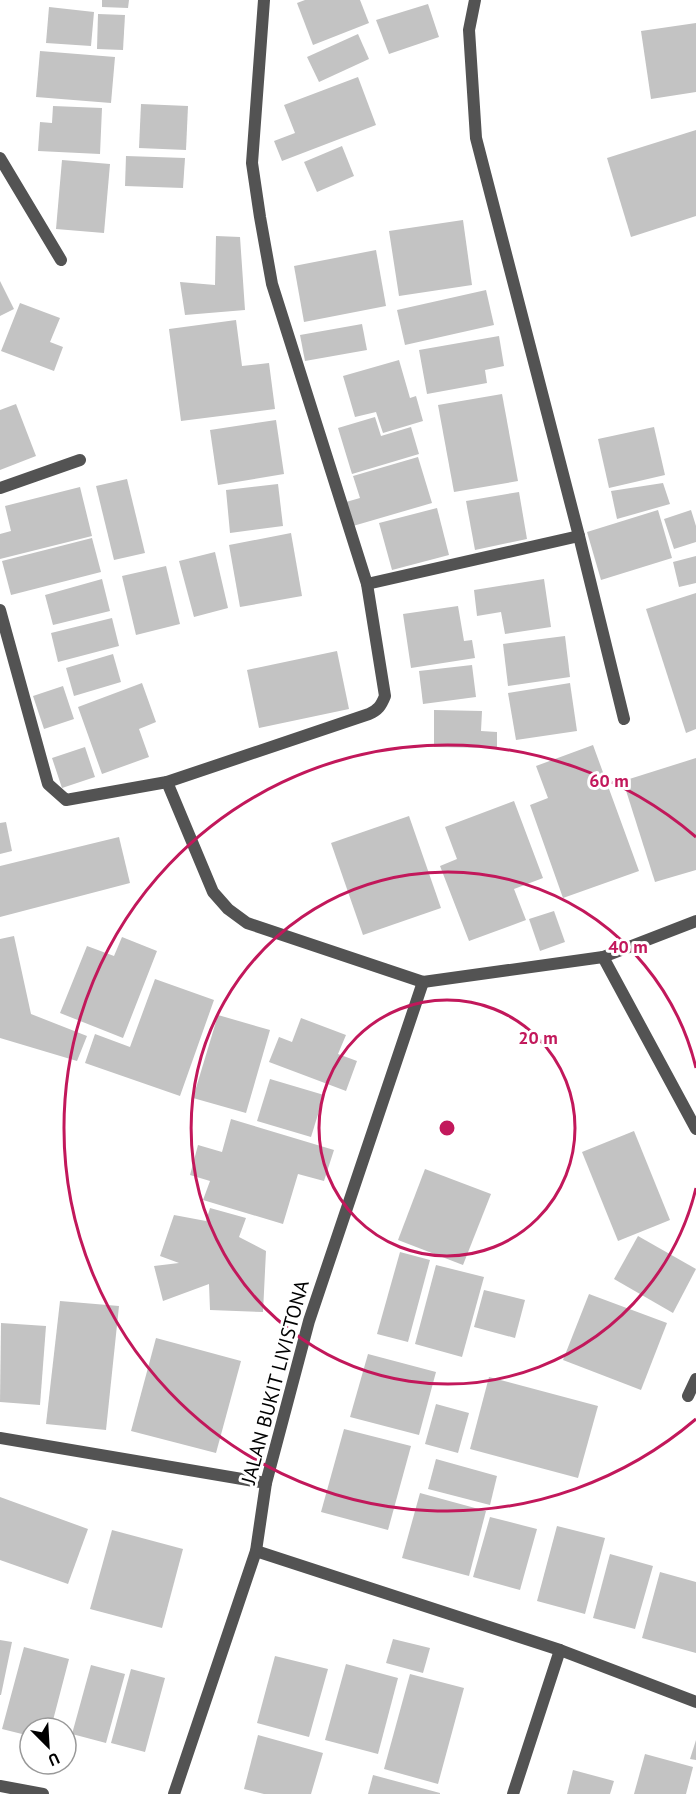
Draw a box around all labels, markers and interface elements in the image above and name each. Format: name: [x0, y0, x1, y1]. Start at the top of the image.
text: 60 m: [589, 769, 629, 792]
text: 40 m: [608, 935, 648, 958]
text: 20 m: [518, 1026, 558, 1049]
centre of rings: [437, 1118, 457, 1138]
street label: JALAN BUKIT LIVISTONA: [235, 1277, 315, 1488]
north arrow: [18, 1716, 78, 1776]
text: U: [45, 1749, 63, 1771]

